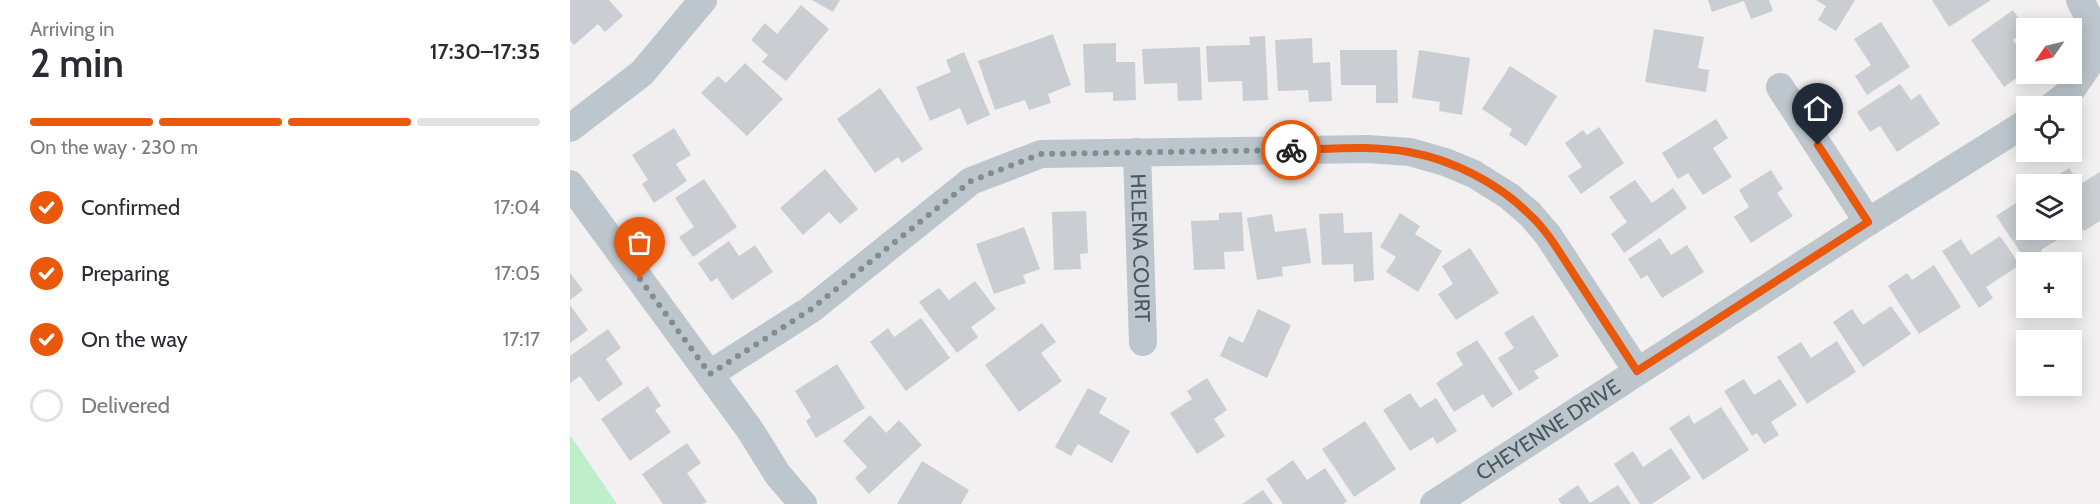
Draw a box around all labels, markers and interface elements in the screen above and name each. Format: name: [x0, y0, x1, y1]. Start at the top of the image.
text: Arriving in: [30, 17, 114, 41]
north arrow: [2016, 18, 2082, 84]
map controls: [2016, 18, 2082, 396]
text: 17:30–17:35: [430, 38, 540, 65]
text: 2 min: [30, 39, 124, 87]
pin: [1792, 83, 1843, 145]
icon: home: [1801, 92, 1834, 125]
button: locate: [2016, 96, 2082, 162]
courier: [1261, 120, 1321, 180]
icon: bike: [1275, 134, 1308, 167]
text: On the way · 230 m: [30, 135, 198, 159]
street label: HELENA COURT: [1126, 173, 1155, 323]
button: layers: [2016, 174, 2082, 240]
icon: check: [30, 191, 63, 224]
text: Confirmed: [81, 194, 180, 221]
text: 17:04: [494, 195, 540, 219]
pin: [614, 217, 665, 279]
icon: bag: [623, 226, 656, 259]
button: +: [2016, 252, 2082, 318]
icon: check: [30, 257, 63, 290]
text: Preparing: [81, 260, 169, 287]
text: 17:05: [494, 261, 540, 285]
icon: check: [30, 323, 63, 356]
text: On the way: [81, 326, 188, 353]
text: 17:17: [503, 327, 540, 351]
button: −: [2016, 330, 2082, 396]
street label: CHEYENNE DRIVE: [1471, 374, 1624, 485]
text: Delivered: [81, 392, 170, 419]

